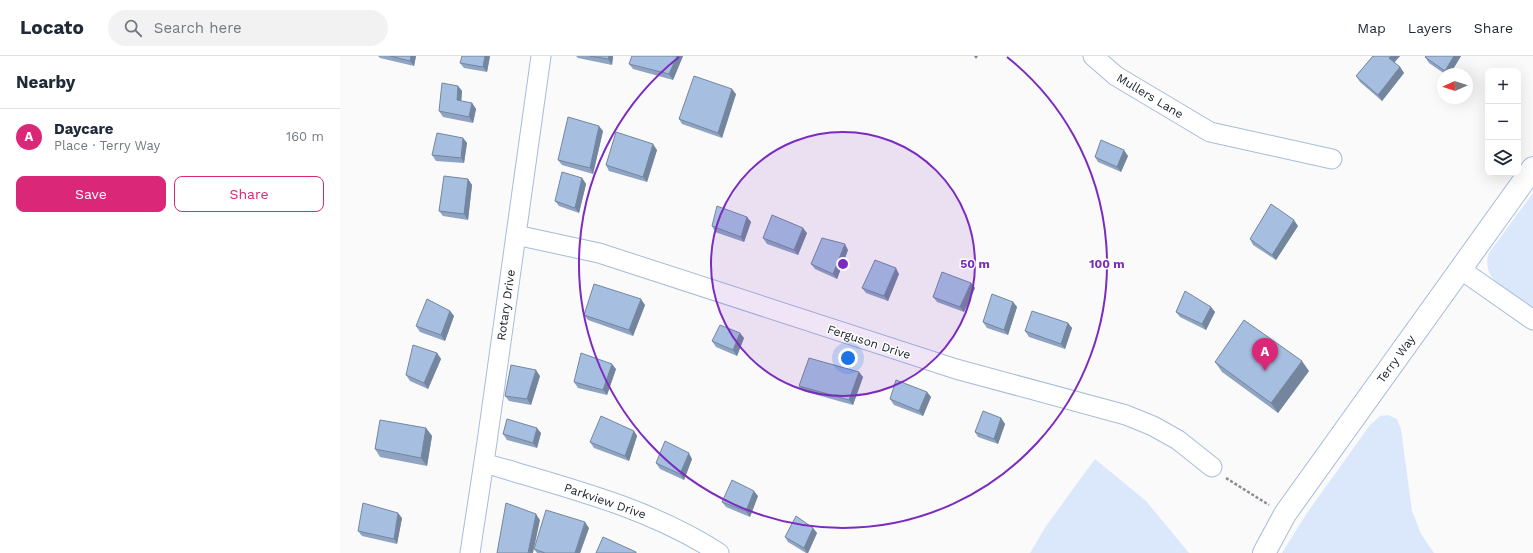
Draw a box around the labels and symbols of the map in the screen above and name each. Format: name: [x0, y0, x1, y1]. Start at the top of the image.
north arrow: [1437, 68, 1473, 104]
street label: Mullers Lane: [1114, 71, 1186, 121]
centre of rings: [836, 257, 850, 271]
text: 50 m: [960, 257, 990, 271]
text: 100 m: [1089, 257, 1125, 271]
street label: Rotary Drive: [494, 269, 518, 341]
street label: Ferguson Drive: [826, 322, 913, 362]
street label: Terry Way: [1374, 332, 1419, 386]
pin: A: [1252, 338, 1278, 371]
your location: [838, 348, 858, 368]
street label: Parkview Drive: [562, 480, 648, 522]

